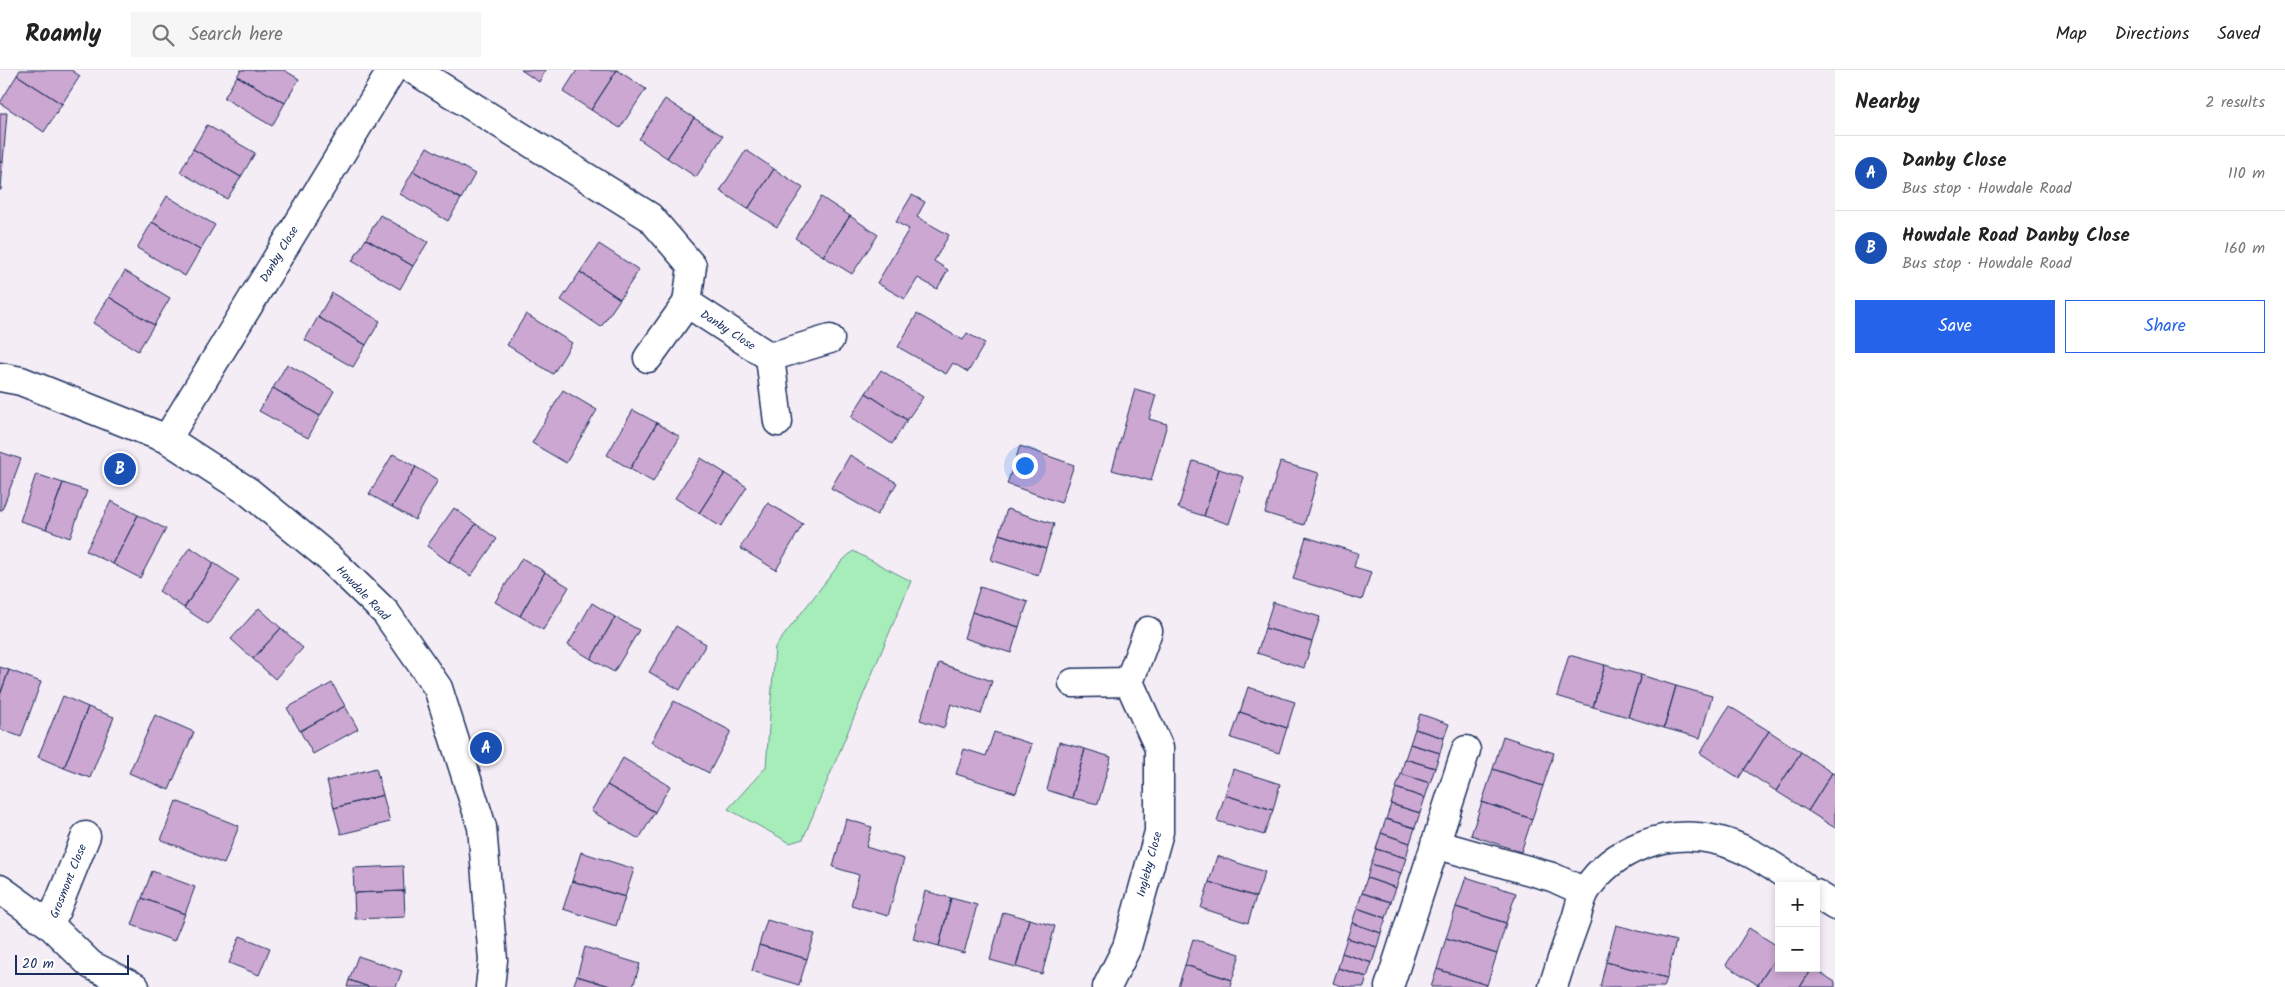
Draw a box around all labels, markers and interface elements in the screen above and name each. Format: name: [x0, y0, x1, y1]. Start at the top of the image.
search box: [131, 12, 481, 57]
text: Roamly: [25, 15, 101, 54]
text: Search here: [189, 20, 283, 50]
text: Map: [2055, 20, 2087, 49]
text: Directions: [2115, 20, 2189, 49]
text: Saved: [2217, 20, 2260, 49]
icon: search: [149, 21, 177, 49]
text: Nearby: [1855, 86, 1920, 119]
text: 2 results: [2205, 90, 2265, 115]
text: Danby Close: [1902, 146, 2006, 176]
text: A: [1866, 161, 1876, 186]
text: 110 m: [2228, 161, 2265, 186]
text: Bus stop · Howdale Road: [1902, 176, 2072, 201]
text: Howdale Road Danby Close: [1902, 221, 2130, 251]
street label: Danby Close: [255, 222, 304, 286]
text: B: [1866, 236, 1876, 261]
text: 160 m: [2224, 236, 2265, 261]
text: Bus stop · Howdale Road: [1902, 251, 2072, 276]
button: Save: [1855, 300, 2055, 353]
button: Share: [2065, 300, 2265, 353]
street label: Danby Close: [696, 305, 760, 356]
pin: B: [104, 450, 136, 488]
your location: [1012, 453, 1038, 479]
street label: Howdale Road: [331, 561, 395, 626]
pin: A: [470, 729, 502, 767]
street label: Ingleby Close: [1132, 829, 1167, 899]
street label: Grosmont Close: [45, 841, 92, 921]
map controls: [1775, 882, 1820, 972]
button: +: [1775, 882, 1820, 927]
button: −: [1775, 927, 1820, 972]
scale bar: [15, 952, 129, 975]
text: 20 m: [22, 953, 54, 975]

